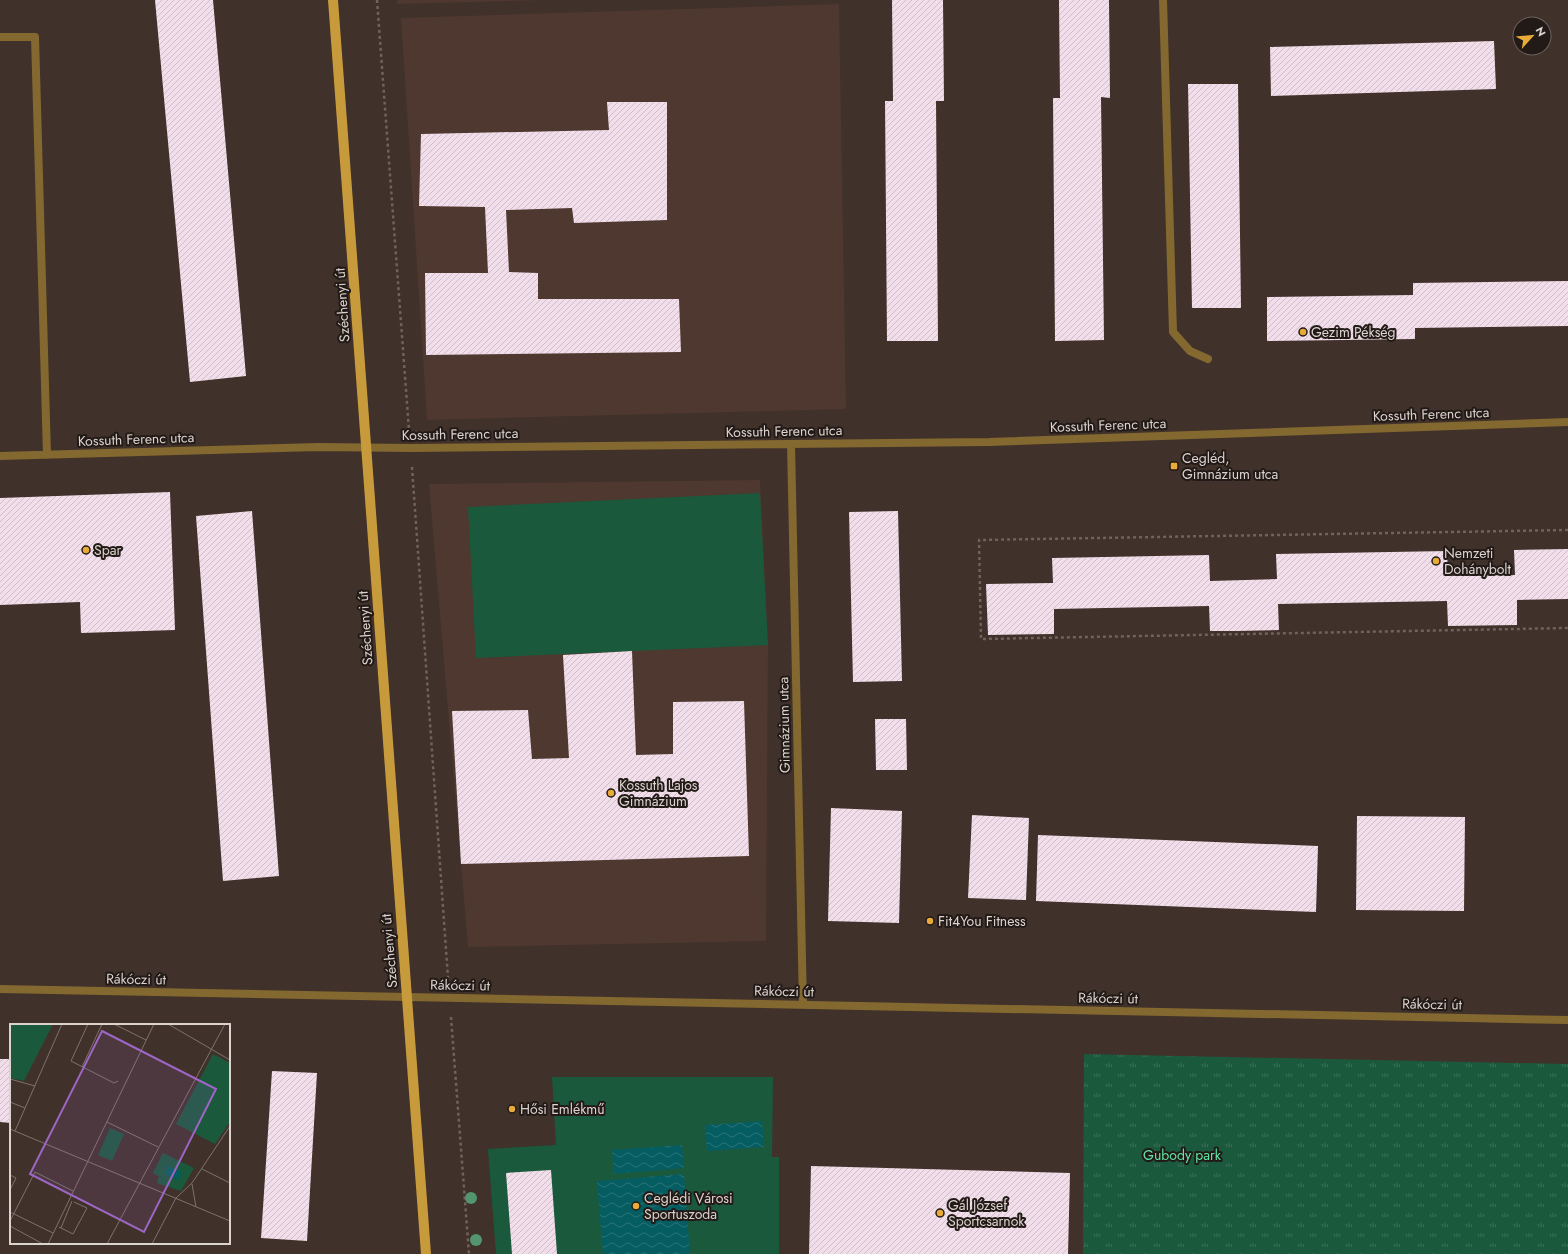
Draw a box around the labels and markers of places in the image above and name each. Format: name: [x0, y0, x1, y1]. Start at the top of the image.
place label: Gezim Pékség: [1311, 322, 1396, 342]
marker: Gezim Pékség: [1298, 327, 1308, 337]
place label: Cegléd, Gimnázium utca: [1182, 448, 1278, 484]
marker: Cegléd, Gimnázium utca: [1169, 461, 1179, 471]
place label: Spar: [94, 540, 121, 560]
place label: Nemzeti Dohánybolt: [1444, 543, 1512, 579]
marker: Spar: [81, 545, 91, 555]
marker: Nemzeti Dohánybolt: [1431, 556, 1441, 566]
place label: Kossuth Lajos Gimnázium: [619, 775, 698, 811]
marker: Kossuth Lajos Gimnázium: [606, 788, 616, 798]
place label: Fit4You Fitness: [938, 911, 1026, 931]
marker: Fit4You Fitness: [925, 916, 935, 926]
place label: Hősi Emlékmű: [520, 1099, 605, 1119]
marker: Hősi Emlékmű: [507, 1104, 517, 1114]
place label: Ceglédi Városi Sportuszoda: [644, 1188, 733, 1224]
place label: Gál József Sportcsarnok: [948, 1195, 1025, 1231]
marker: Ceglédi Városi Sportuszoda: [631, 1201, 641, 1211]
marker: Gál József Sportcsarnok: [935, 1208, 945, 1218]

